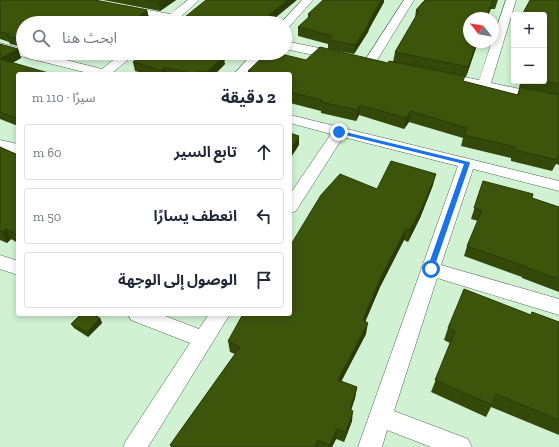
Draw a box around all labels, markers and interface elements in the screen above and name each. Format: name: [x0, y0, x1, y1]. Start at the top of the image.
north arrow: [463, 12, 499, 48]
map controls: [511, 12, 547, 84]
button: +: [511, 12, 547, 48]
search box: [16, 16, 292, 60]
icon: search: [30, 27, 52, 49]
text: ابحث هنا: [62, 29, 117, 47]
button: −: [511, 48, 547, 84]
text: 2 دقيقة: [221, 87, 276, 107]
text: سيرًا · 110 m: [32, 90, 95, 105]
route end: [330, 123, 348, 141]
icon: ahead: [253, 141, 275, 163]
text: تابع السير: [174, 143, 237, 161]
text: 60 m: [33, 145, 62, 160]
icon: left: [253, 205, 275, 227]
text: انعطف يسارًا: [154, 207, 237, 225]
text: 50 m: [33, 209, 61, 224]
route start: [422, 260, 440, 278]
icon: arrive: [253, 269, 275, 291]
text: الوصول إلى الوجهة: [118, 271, 237, 289]

